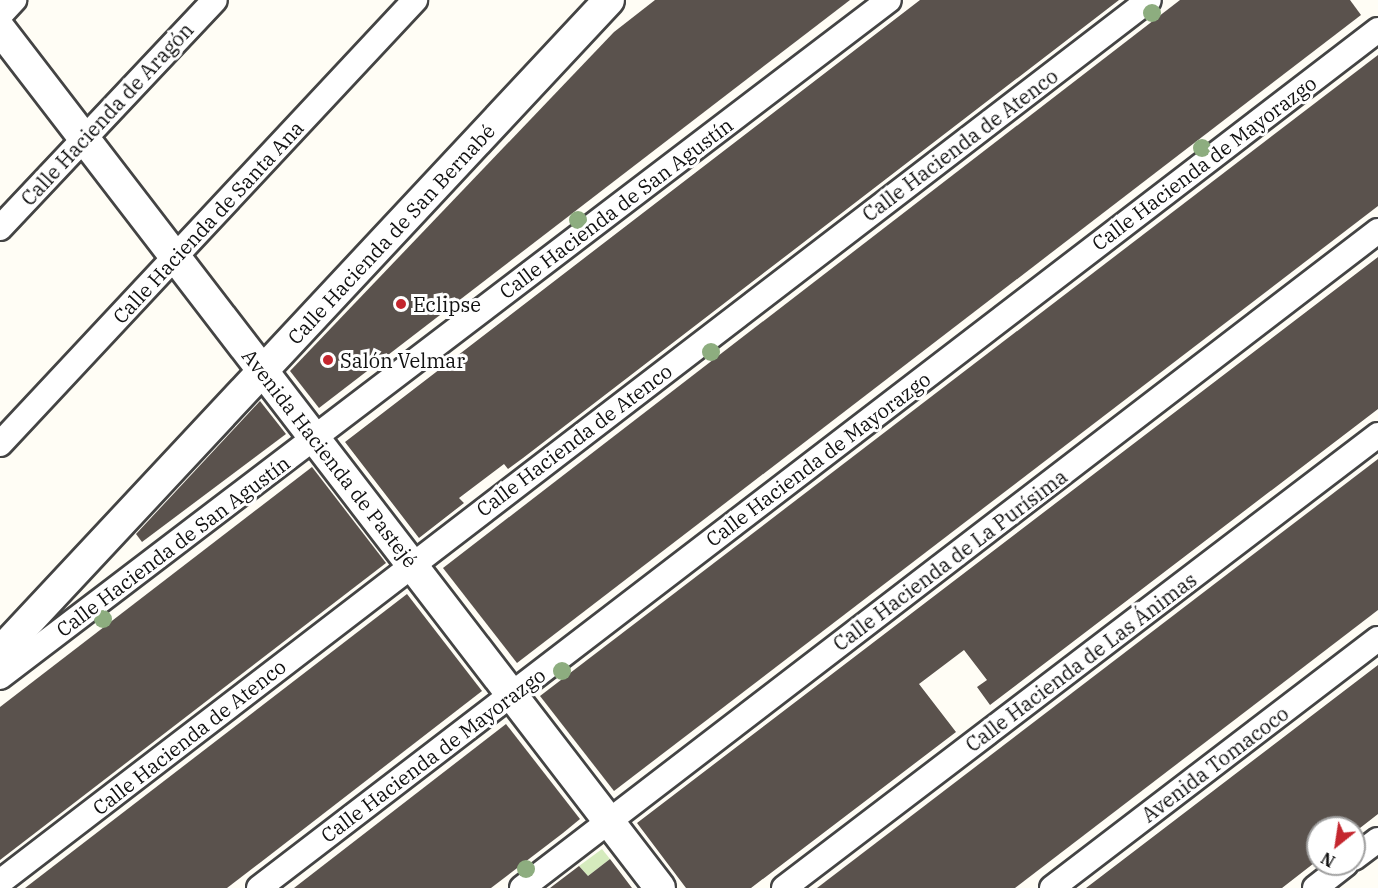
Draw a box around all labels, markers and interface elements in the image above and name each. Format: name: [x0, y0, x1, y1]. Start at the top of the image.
street label: Calle Hacienda de Aragón: [16, 18, 198, 210]
street label: Calle Hacienda de Atenco: [858, 64, 1062, 226]
street label: Calle Hacienda de Mayorazgo: [1087, 71, 1321, 255]
street label: Calle Hacienda de San Agustín: [495, 112, 737, 304]
street label: Calle Hacienda de Santa Ana: [108, 116, 308, 328]
street label: Calle Hacienda de San Bernabé: [282, 119, 500, 349]
place label: Eclipse: [413, 292, 481, 316]
marker: Eclipse: [394, 297, 408, 311]
street label: Avenida Hacienda de Pastejé: [237, 344, 423, 572]
place label: Salón Velmar: [340, 348, 465, 372]
marker: Salón Velmar: [321, 353, 335, 367]
street label: Calle Hacienda de Atenco: [472, 359, 676, 521]
street label: Calle Hacienda de Mayorazgo: [701, 367, 935, 551]
street label: Calle Hacienda de San Agustín: [52, 450, 294, 642]
street label: Calle Hacienda de La Purísima: [828, 464, 1072, 656]
street label: Calle Hacienda de Las Ánimas: [961, 567, 1201, 757]
street label: Calle Hacienda de Atenco: [88, 654, 290, 820]
street label: Calle Hacienda de Mayorazgo: [316, 663, 550, 847]
street label: Avenida Tomacoco: [1137, 701, 1293, 827]
north arrow: [1306, 816, 1366, 876]
text: N: [1318, 848, 1338, 872]

